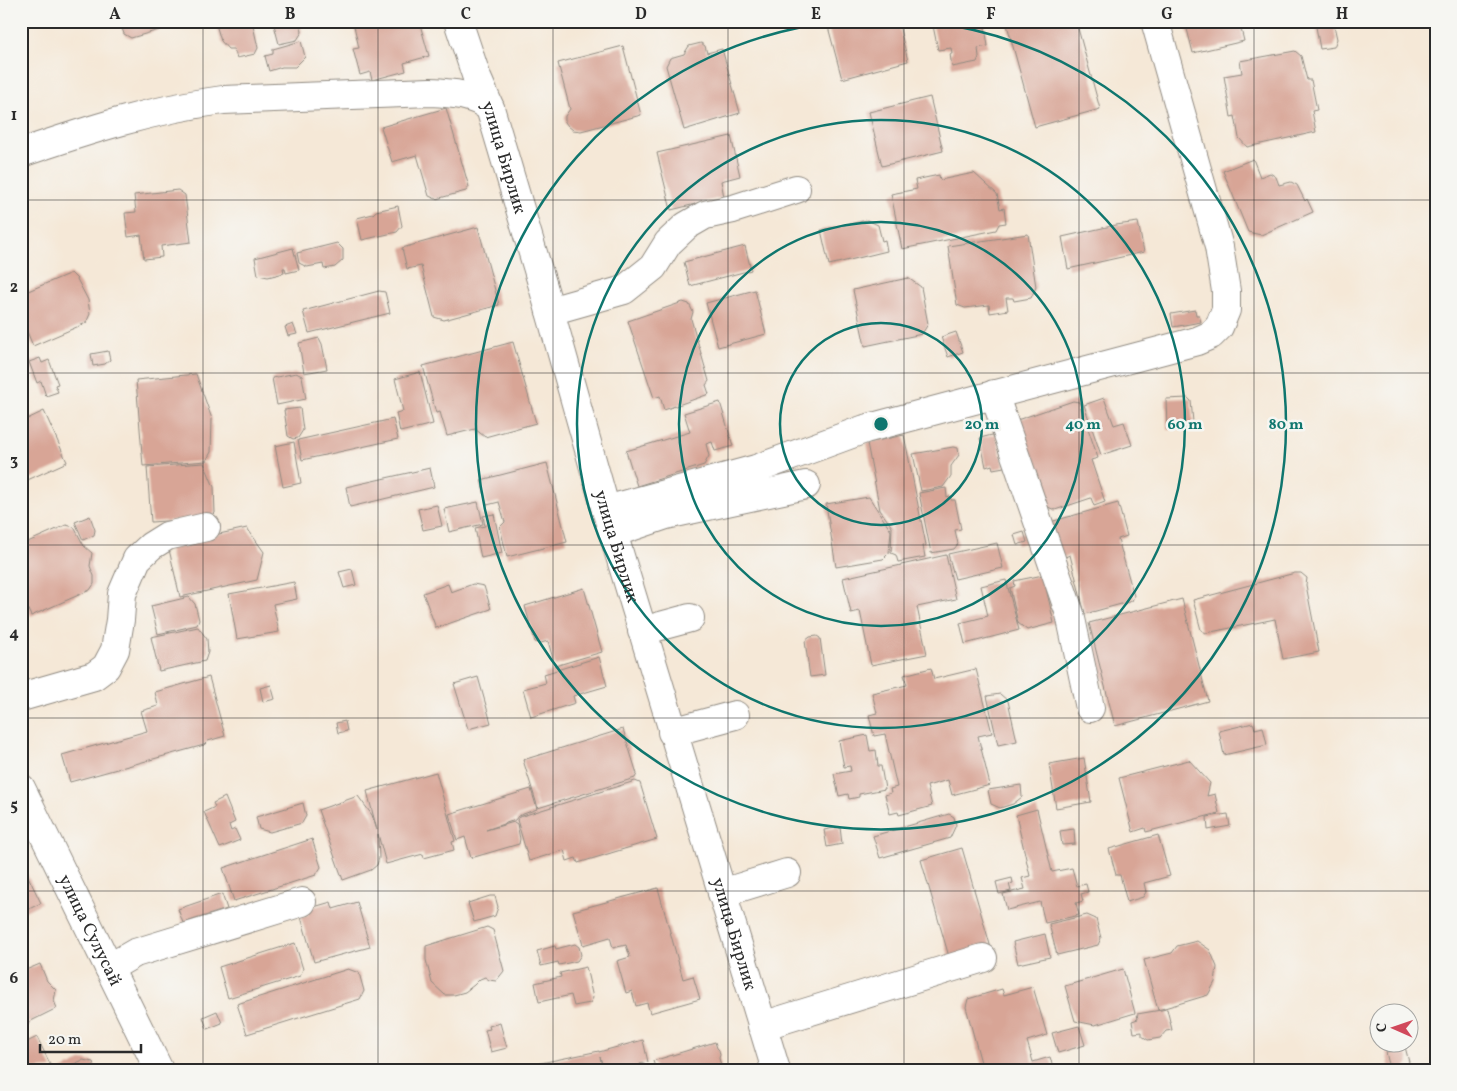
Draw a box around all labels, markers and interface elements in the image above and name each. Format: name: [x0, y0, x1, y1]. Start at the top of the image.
text: A: [109, 4, 121, 26]
text: B: [285, 4, 296, 26]
text: C: [461, 4, 471, 26]
text: D: [635, 4, 647, 26]
text: E: [811, 4, 821, 26]
text: F: [986, 4, 996, 26]
text: G: [1161, 4, 1173, 26]
text: H: [1336, 4, 1348, 26]
street label: улица Бирлик: [474, 97, 532, 217]
text: 1: [11, 105, 17, 127]
text: 2: [10, 277, 18, 299]
centre of rings: [872, 415, 890, 433]
text: 20 m: [965, 415, 1000, 436]
text: 40 m: [1065, 415, 1101, 436]
text: 60 m: [1168, 415, 1203, 436]
text: 80 m: [1269, 415, 1304, 436]
text: 3: [10, 450, 18, 472]
street label: улица Бирлик: [587, 487, 645, 606]
text: 4: [9, 623, 19, 645]
text: 5: [10, 795, 18, 817]
street label: улица Сулусай: [51, 871, 127, 991]
street label: улица Бирлик: [704, 875, 762, 994]
text: 6: [10, 968, 19, 990]
north arrow: [1370, 1004, 1420, 1054]
scale bar: [40, 1021, 141, 1053]
text: С: [1373, 1023, 1392, 1032]
text: 20 m: [48, 1030, 81, 1051]

